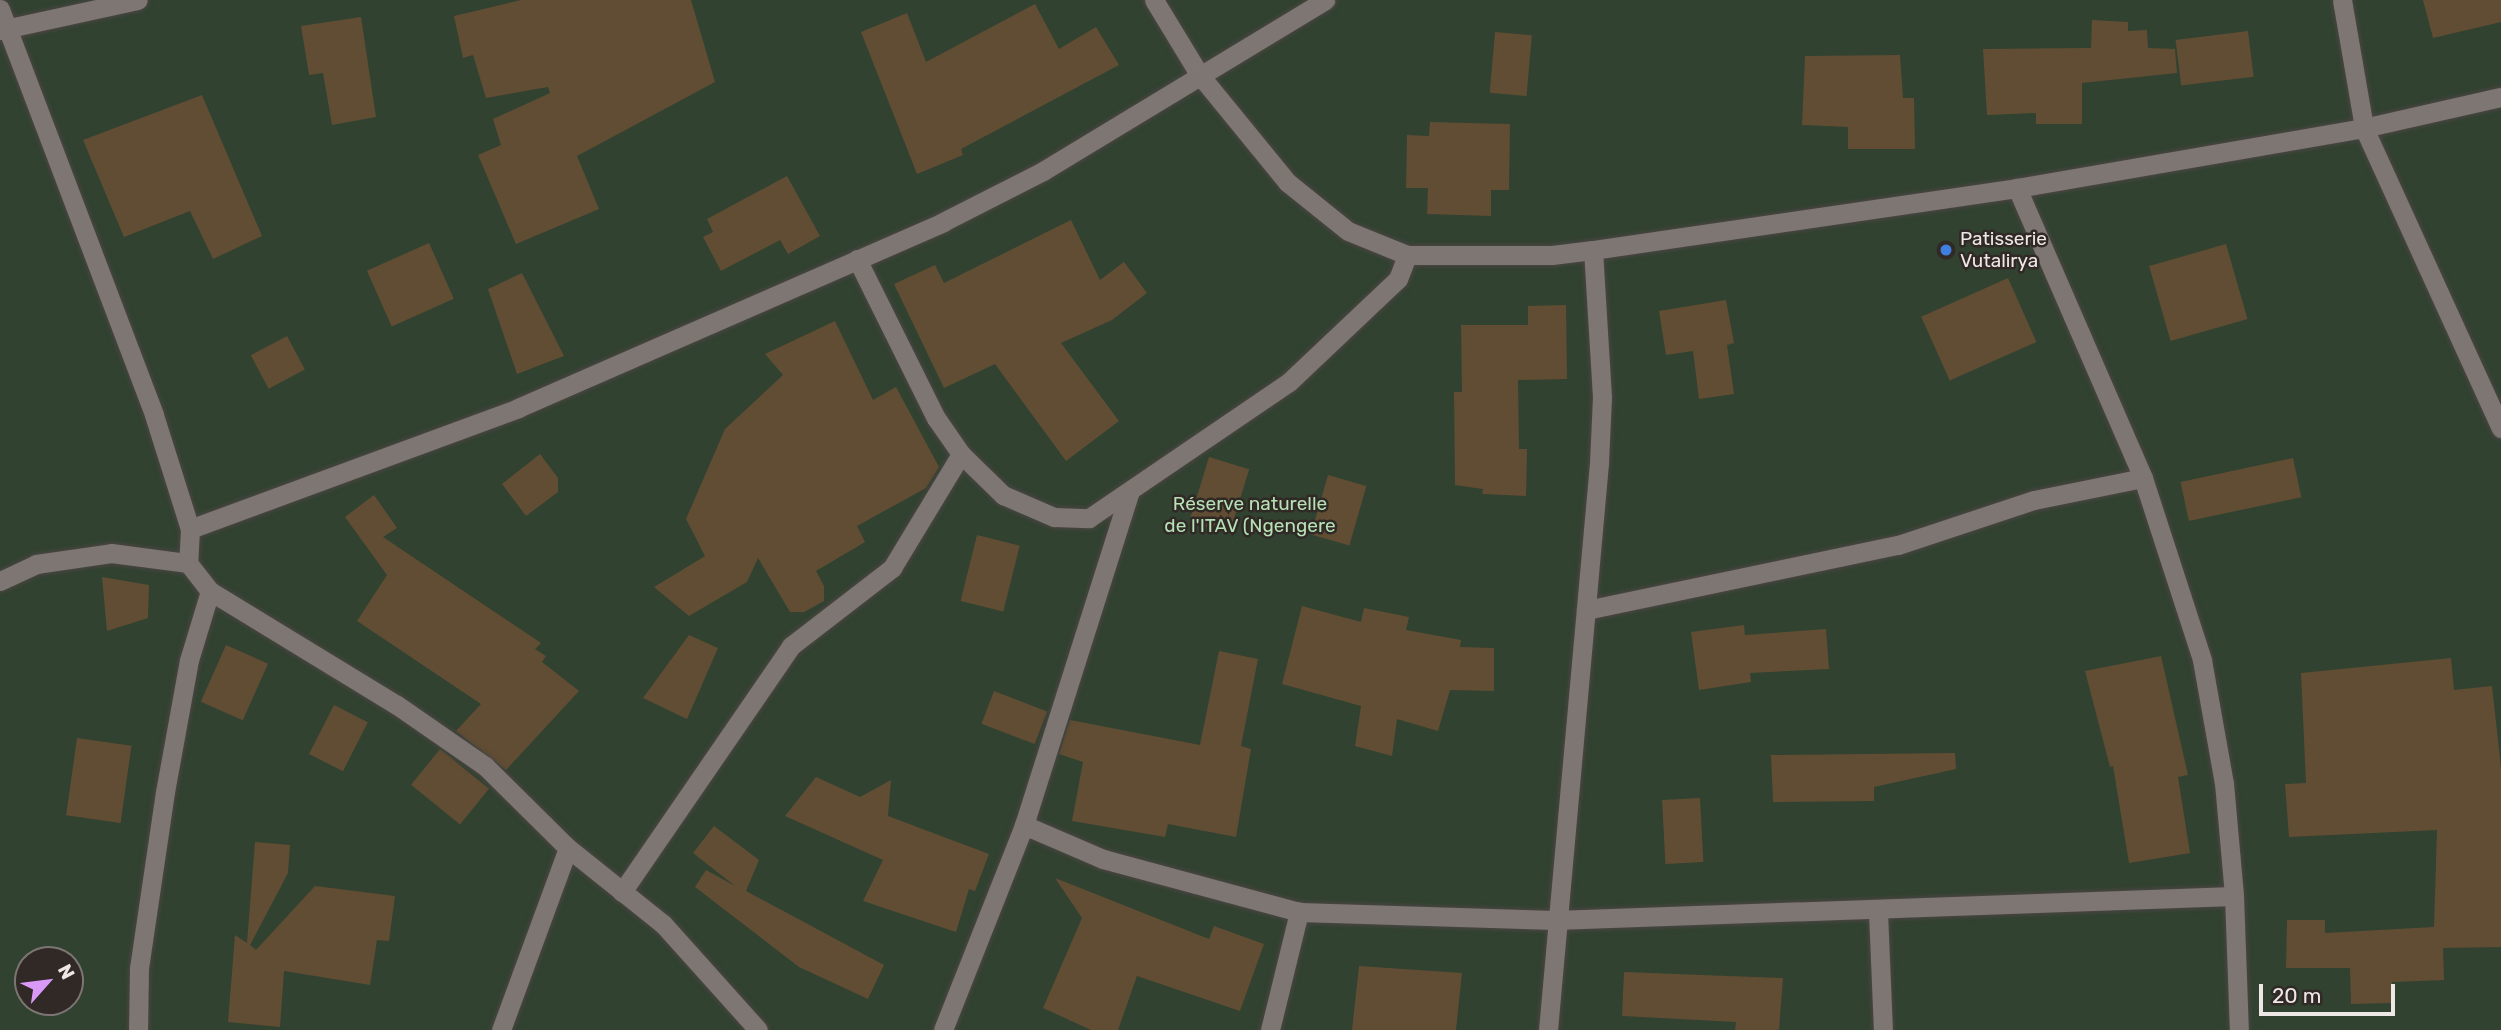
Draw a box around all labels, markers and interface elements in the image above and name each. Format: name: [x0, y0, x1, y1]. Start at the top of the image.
place label: Patisserie Vutalirya: [1960, 228, 2047, 272]
marker: Patisserie Vutalirya: [1938, 242, 1954, 258]
park label: Réserve naturelle de l'ITAV (Ngengere: [1164, 493, 1336, 537]
north arrow: [14, 946, 84, 1016]
text: N: [53, 960, 80, 983]
scale bar: [2263, 970, 2400, 1014]
text: 20 m: [2272, 983, 2321, 1008]

